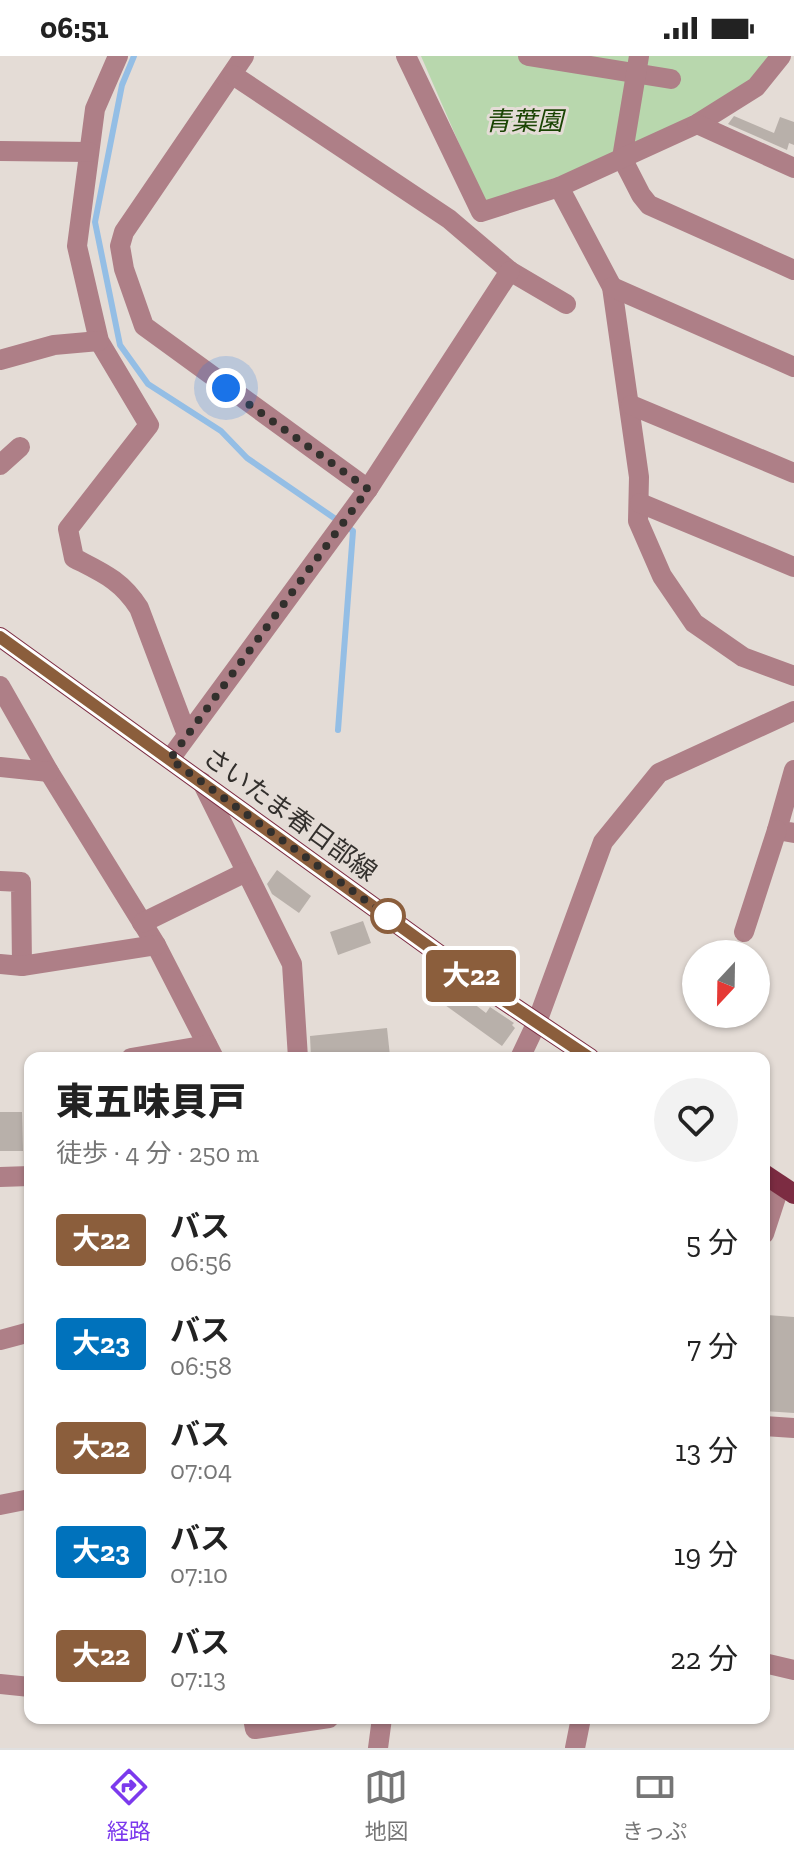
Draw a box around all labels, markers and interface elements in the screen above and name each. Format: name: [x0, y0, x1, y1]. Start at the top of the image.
text: 06:51: [40, 10, 109, 46]
park label: 青葉園: [485, 105, 567, 137]
your location: [206, 368, 246, 408]
street label: さいたま春日部線: [197, 740, 383, 888]
unlabelled marker: [371, 899, 405, 933]
north arrow: [682, 940, 770, 1028]
map controls: [682, 940, 770, 1028]
line badge: 大22: [425, 950, 517, 1002]
text: 大22: [442, 959, 500, 992]
button: heart: [654, 1078, 738, 1162]
text: 東五味貝戸: [56, 1079, 246, 1125]
text: 徒歩 · 4 分 · 250 m: [56, 1137, 259, 1169]
text: バス: [170, 1209, 230, 1245]
text: 大22: [72, 1223, 130, 1256]
text: 5 分: [686, 1225, 738, 1261]
text: 06:56: [170, 1246, 232, 1278]
text: バス: [170, 1313, 230, 1349]
text: 大23: [72, 1327, 130, 1360]
text: 7 分: [687, 1329, 738, 1365]
text: 06:58: [170, 1350, 232, 1382]
text: バス: [170, 1417, 230, 1453]
text: 大22: [72, 1431, 130, 1464]
text: 13 分: [675, 1433, 738, 1469]
text: 07:04: [170, 1454, 232, 1486]
text: バス: [170, 1521, 230, 1557]
text: 大23: [72, 1535, 130, 1568]
text: 19 分: [674, 1537, 738, 1573]
text: 07:10: [170, 1558, 228, 1590]
text: バス: [170, 1625, 230, 1661]
text: 大22: [72, 1639, 130, 1672]
text: 22 分: [670, 1641, 738, 1677]
text: 07:13: [170, 1662, 226, 1694]
tab: 経路: [107, 1765, 151, 1845]
tab: 地図: [364, 1765, 408, 1845]
tab: きっぷ: [622, 1765, 687, 1845]

